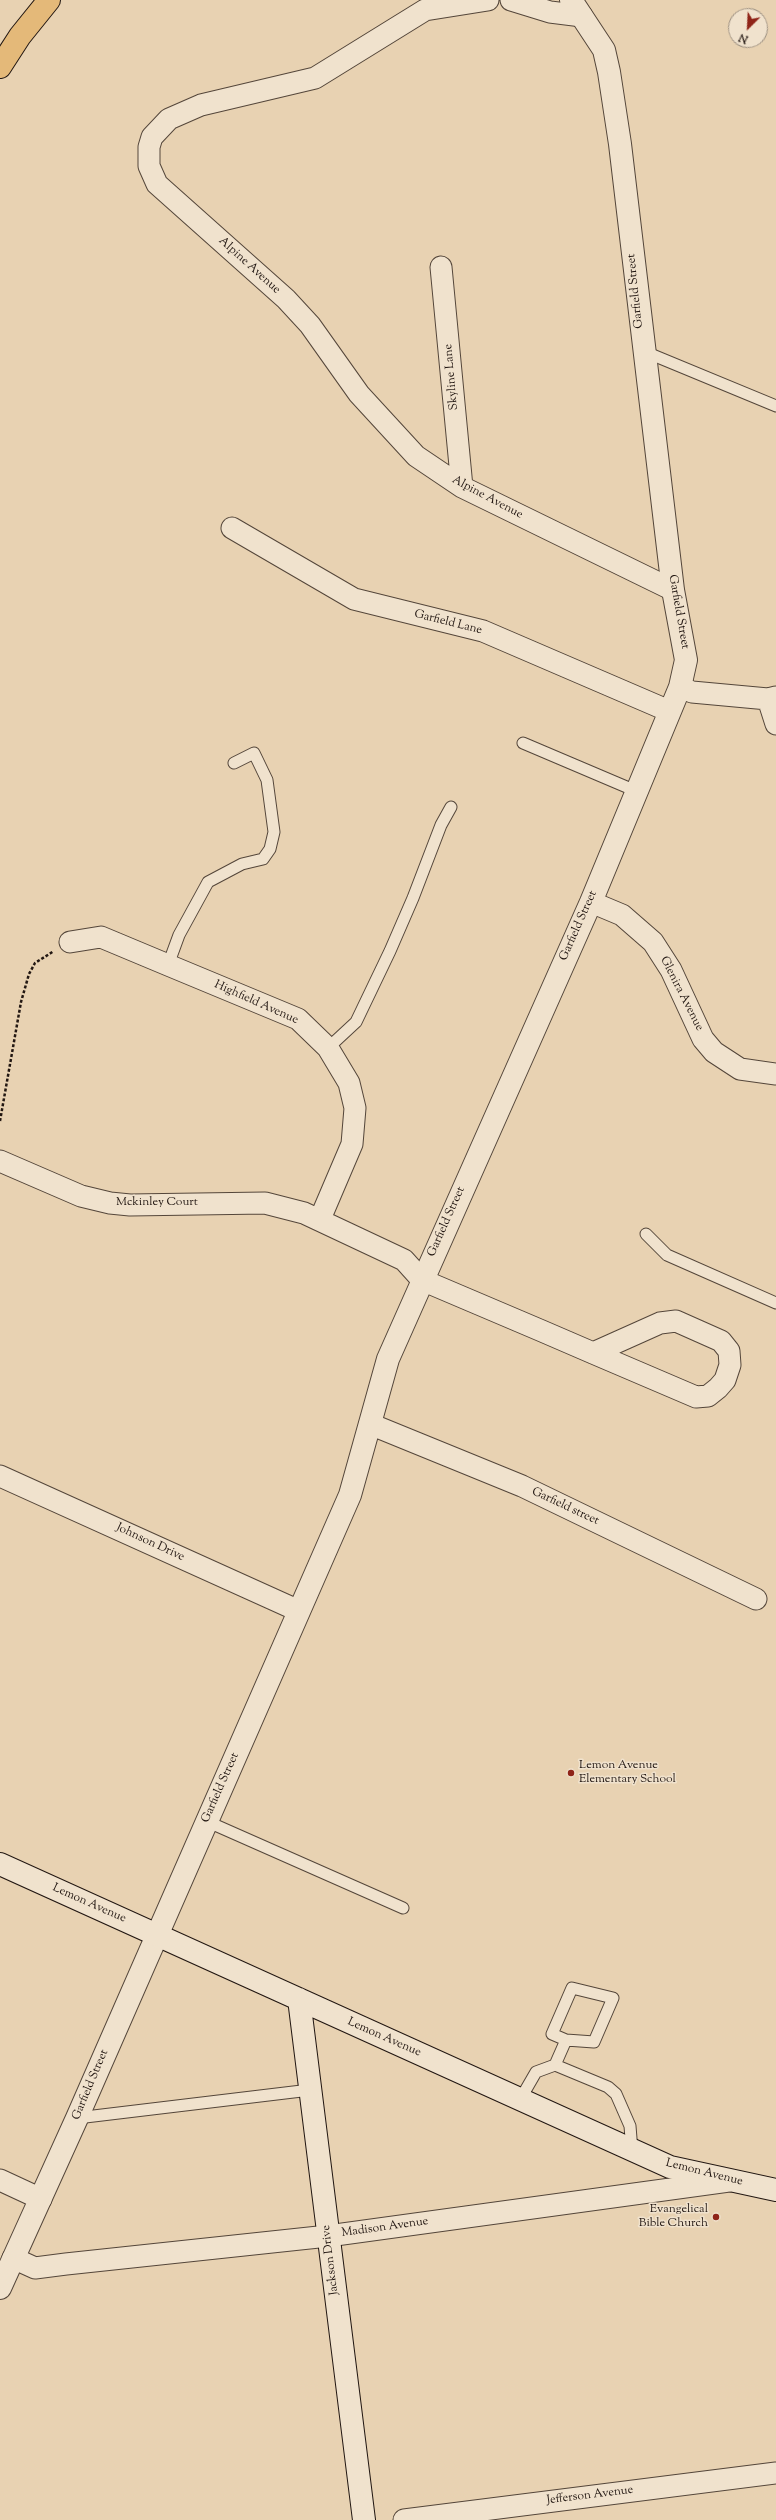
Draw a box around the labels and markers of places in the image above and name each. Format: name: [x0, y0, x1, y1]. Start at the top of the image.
place label: Lemon Avenue Elementary School: [579, 1759, 676, 1787]
marker: Lemon Avenue Elementary School: [566, 1768, 576, 1778]
place label: Evangelical Bible Church: [639, 2203, 708, 2231]
marker: Evangelical Bible Church: [711, 2212, 721, 2222]

